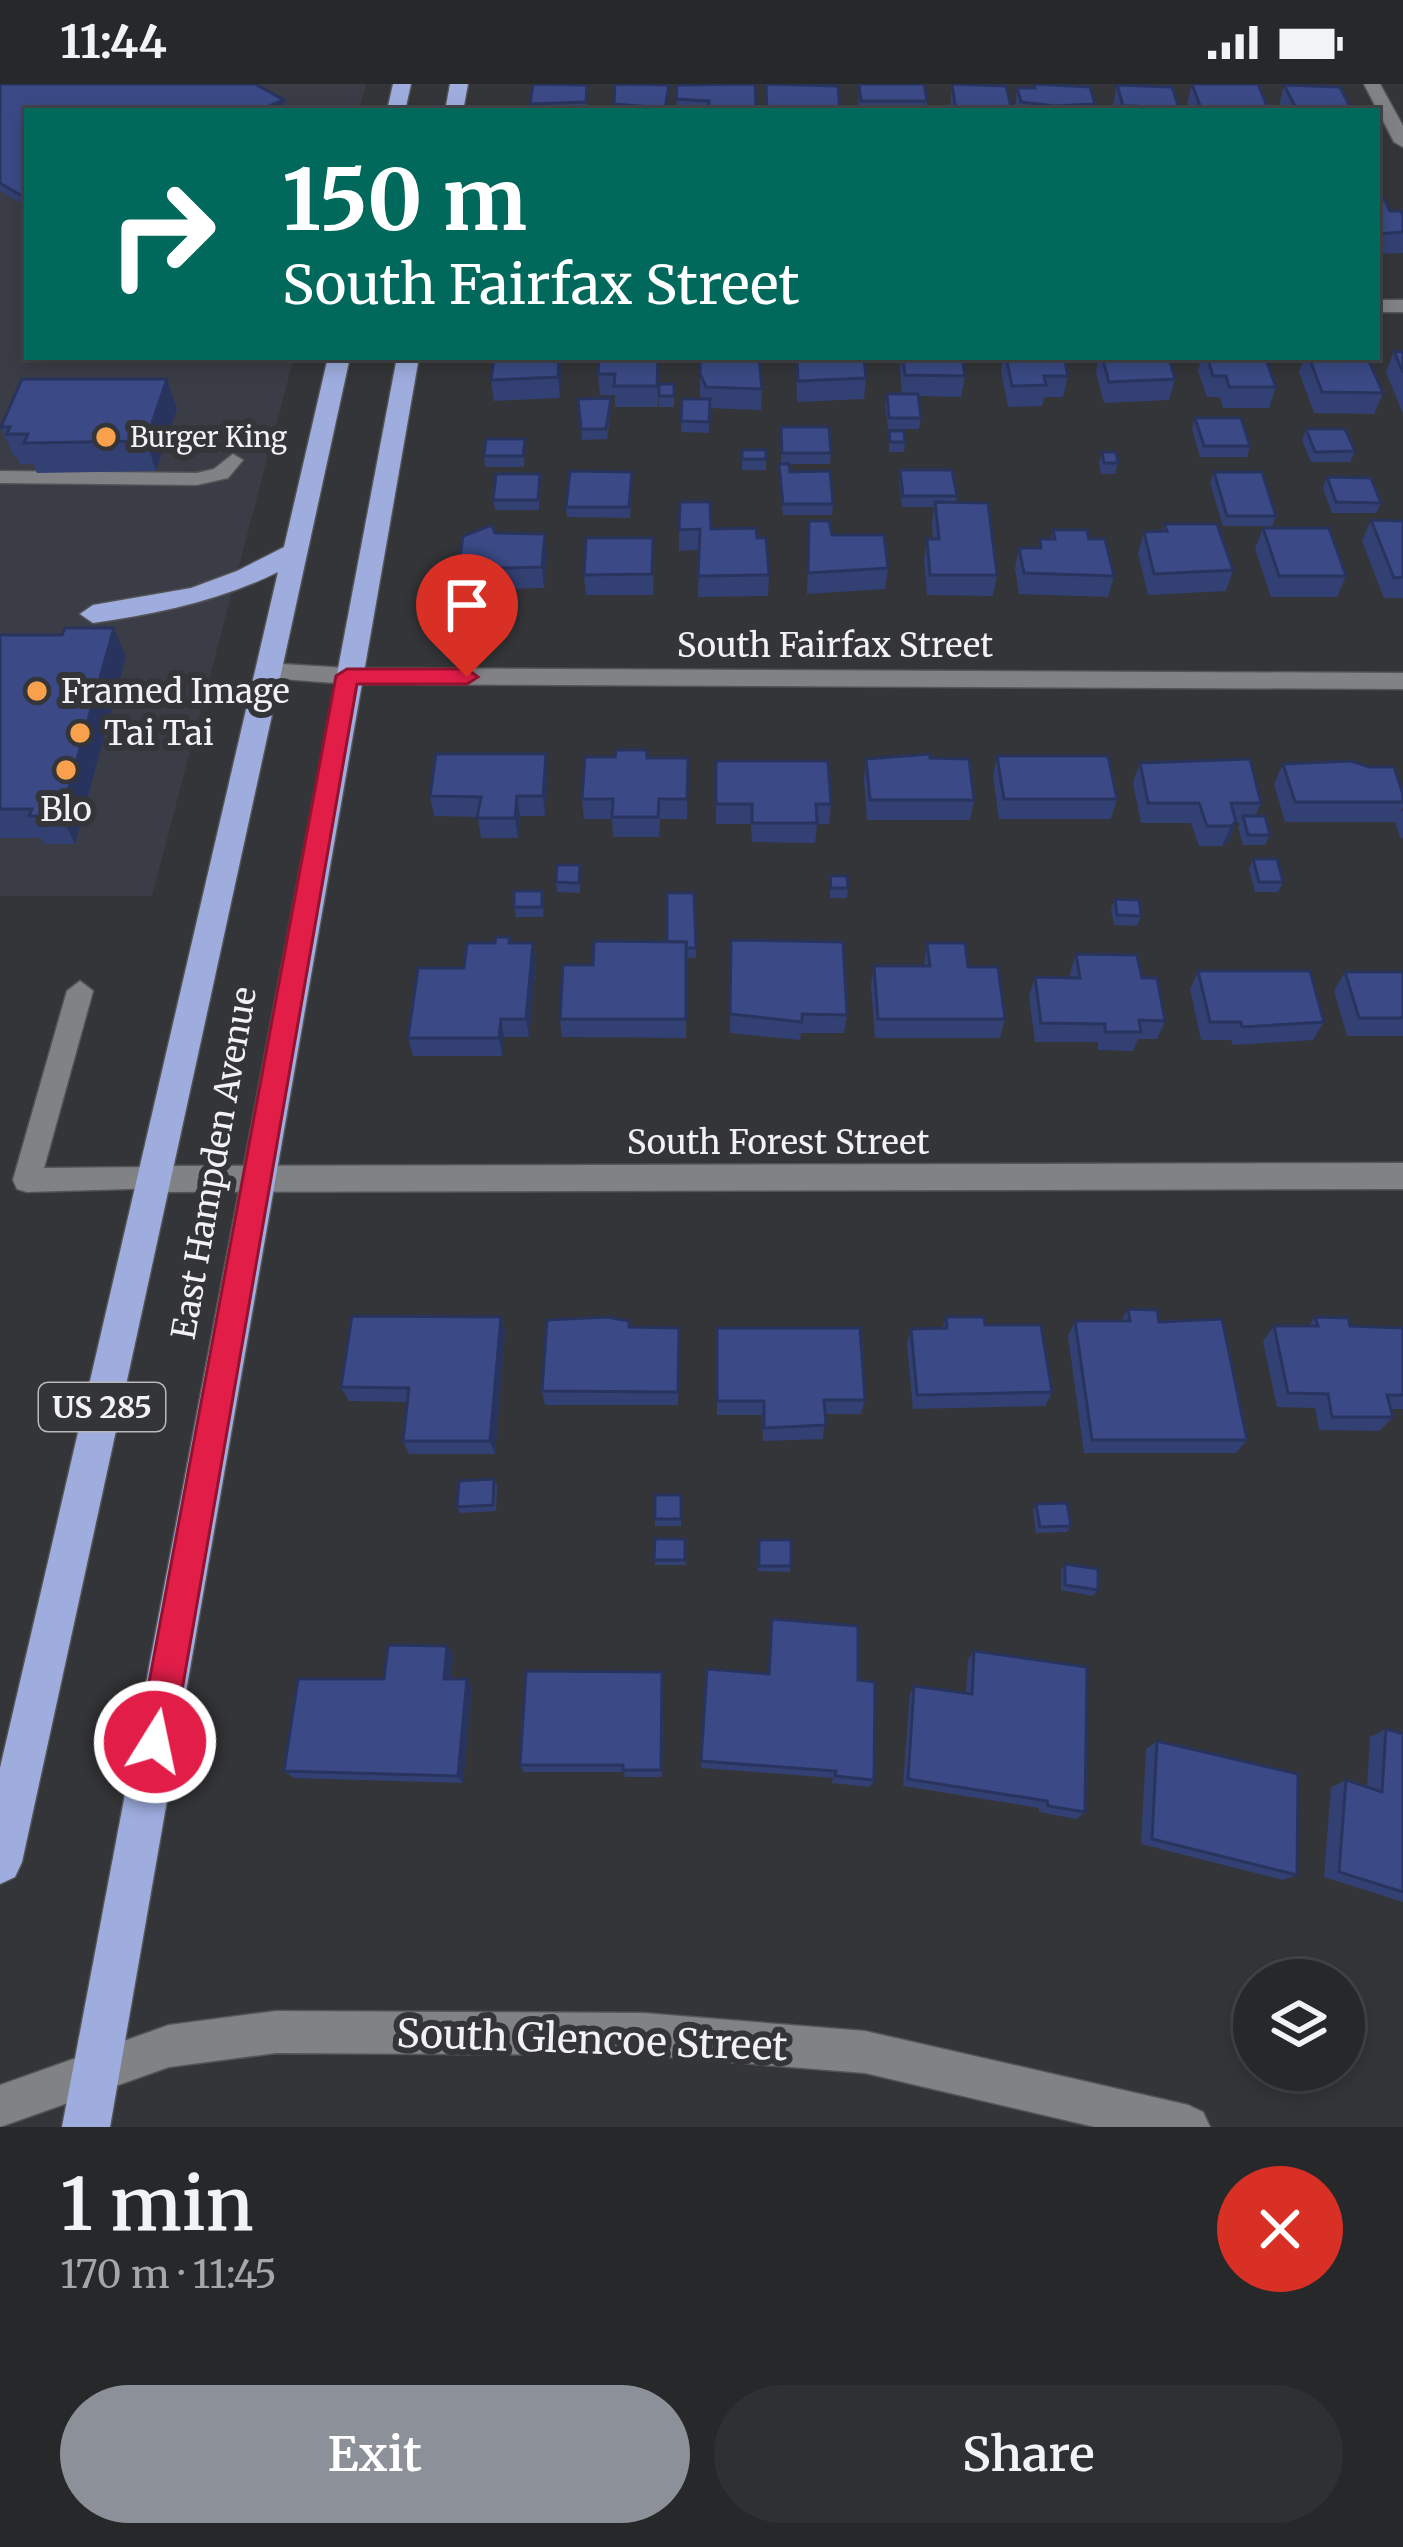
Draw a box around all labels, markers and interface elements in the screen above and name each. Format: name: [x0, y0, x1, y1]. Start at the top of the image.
text: 11:44: [60, 14, 167, 70]
text: 150 m: [282, 147, 527, 253]
icon: right: [84, 156, 240, 312]
text: South Fairfax Street: [282, 251, 800, 319]
place label: Burger King: [130, 420, 287, 455]
marker: Burger King: [93, 424, 119, 450]
pin: [416, 554, 518, 677]
icon: arrive: [434, 572, 500, 638]
street label: South Fairfax Street: [677, 625, 993, 666]
place label: Framed Image: [61, 671, 290, 712]
marker: Framed Image: [24, 678, 50, 704]
place label: Tai Tai: [104, 713, 214, 754]
marker: Tai Tai: [67, 720, 93, 746]
marker: Blo: [53, 757, 79, 783]
place label: Blo: [40, 789, 92, 830]
street label: East Hampden Avenue: [163, 984, 265, 1342]
street label: South Forest Street: [627, 1122, 929, 1163]
road number: US 285: [39, 1383, 165, 1431]
position arrow: [92, 1679, 218, 1805]
map controls: [1233, 1959, 1365, 2091]
button: layers: [1233, 1959, 1365, 2091]
street label: South Glencoe Street: [396, 2009, 788, 2071]
text: 1 min: [60, 2159, 254, 2250]
button: close: [1217, 2166, 1343, 2292]
text: 170 m · 11:45: [60, 2250, 277, 2299]
button: Exit: [60, 2385, 690, 2523]
button: Share: [714, 2385, 1343, 2523]

